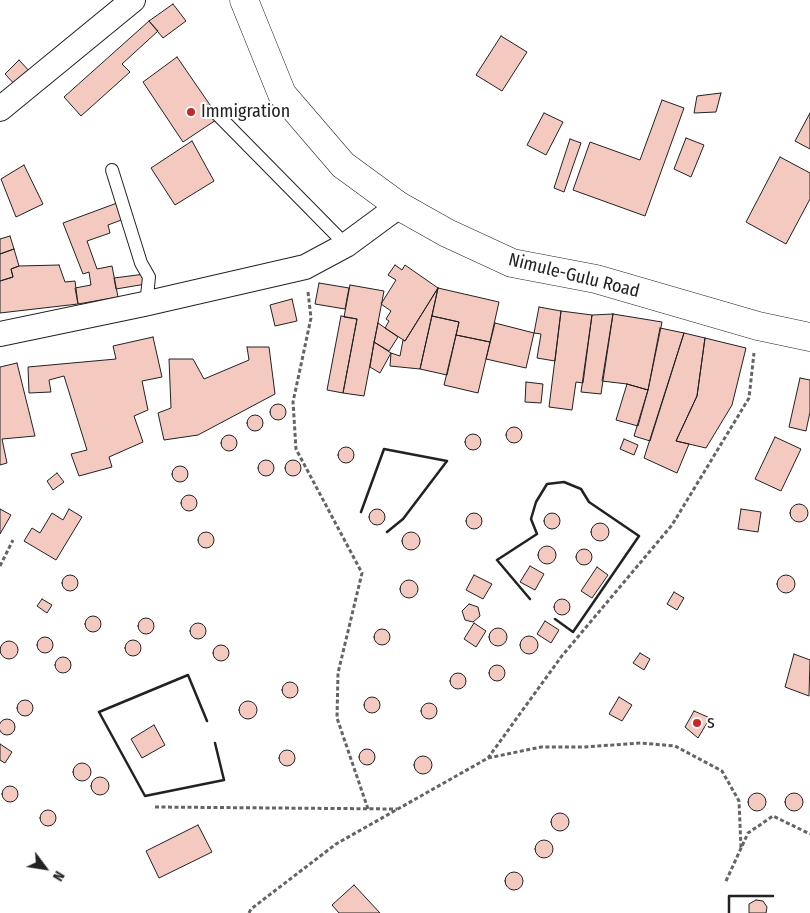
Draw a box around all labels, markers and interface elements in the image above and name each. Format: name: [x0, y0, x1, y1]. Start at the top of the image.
place label: Immigration: [201, 101, 290, 123]
marker: Immigration: [185, 106, 197, 118]
street label: Nimule-Gulu Road: [506, 249, 642, 303]
place label: s: [707, 712, 715, 734]
marker: s: [691, 717, 703, 729]
north arrow: [20, 843, 70, 893]
text: N: [49, 868, 68, 884]

